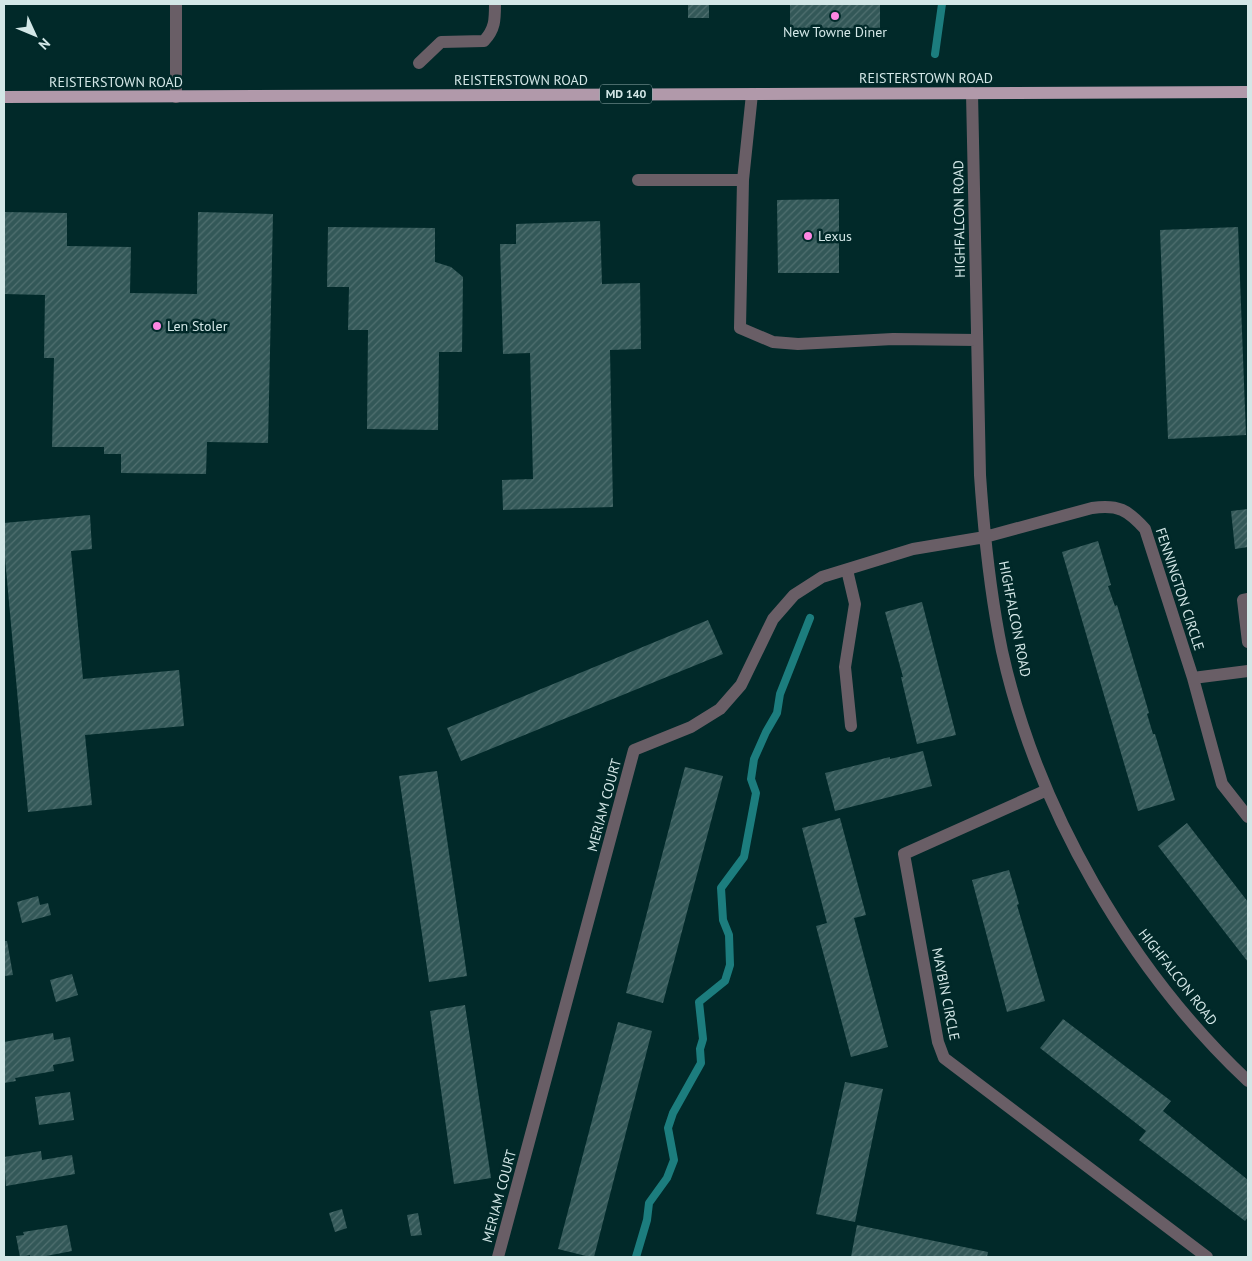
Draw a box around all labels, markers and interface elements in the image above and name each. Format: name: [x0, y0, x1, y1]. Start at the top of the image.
north arrow: [10, 10, 60, 60]
marker: New Towne Diner: [829, 10, 841, 22]
place label: New Towne Diner: [783, 23, 887, 41]
text: N: [35, 34, 54, 54]
street label: REISTERSTOWN ROAD: [859, 69, 993, 87]
street label: REISTERSTOWN ROAD: [454, 71, 588, 89]
street label: REISTERSTOWN ROAD: [49, 73, 183, 91]
road number: MD 140: [600, 85, 652, 104]
street label: HIGHFALCON ROAD: [949, 160, 969, 278]
place label: Lexus: [818, 227, 852, 245]
marker: Lexus: [802, 230, 814, 242]
place label: Len Stoler: [167, 317, 228, 335]
marker: Len Stoler: [151, 320, 163, 332]
street label: FENNINGTON CIRCLE: [1152, 525, 1208, 653]
street label: HIGHFALCON ROAD: [995, 559, 1035, 679]
street label: MERIAM COURT: [583, 756, 625, 853]
street label: HIGHFALCON ROAD: [1135, 925, 1221, 1029]
street label: MAYBIN CIRCLE: [928, 946, 964, 1042]
street label: MERIAM COURT: [478, 1147, 520, 1244]

